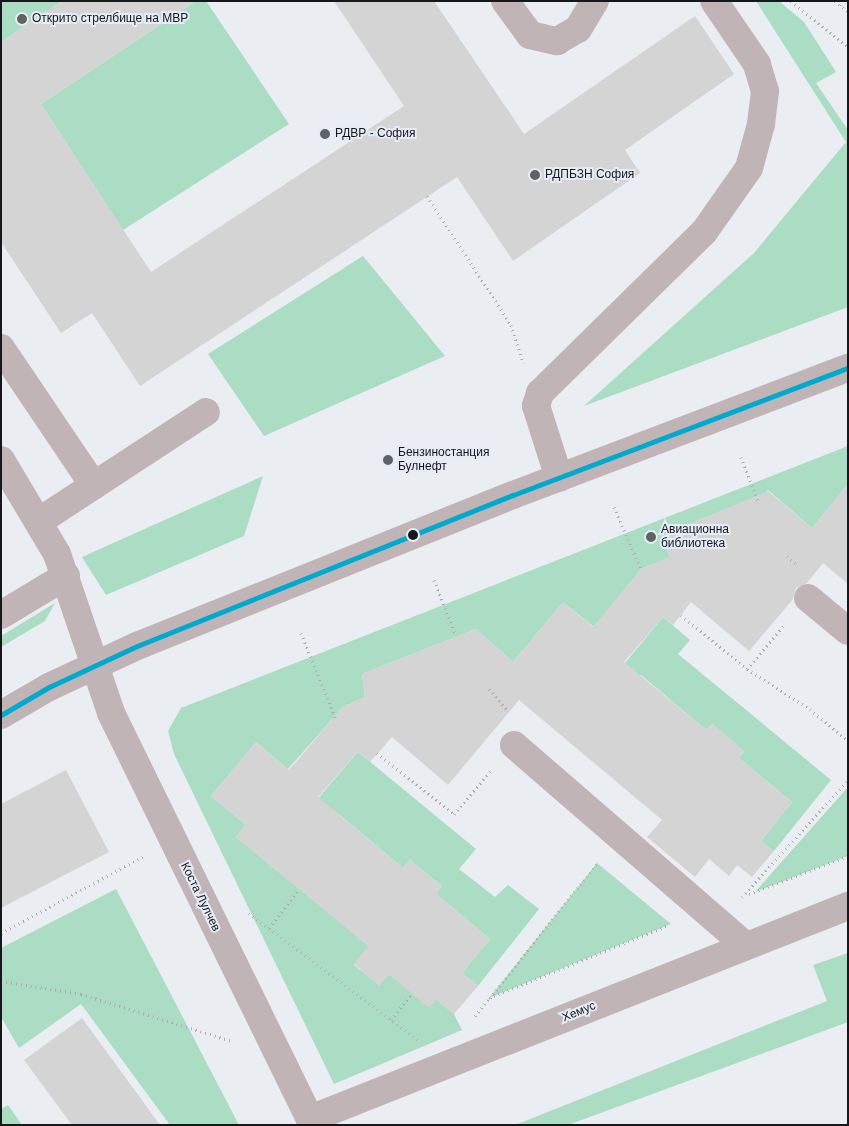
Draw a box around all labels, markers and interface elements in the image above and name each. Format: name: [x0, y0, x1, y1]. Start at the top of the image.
place label: Открито стрелбище на МВР: [32, 12, 188, 26]
marker: Открито стрелбище на МВР: [16, 13, 28, 25]
place label: РДВР - София: [335, 127, 415, 141]
marker: РДВР - София: [319, 128, 331, 140]
place label: РДПБЗН София: [545, 168, 634, 182]
marker: РДПБЗН София: [529, 169, 541, 181]
place label: Бензиностанция Булнефт: [398, 446, 489, 474]
marker: Бензиностанция Булнефт: [382, 454, 394, 466]
place label: Авиационна библиотека: [661, 523, 729, 551]
unlabelled marker: [408, 530, 418, 540]
marker: Авиационна библиотека: [645, 531, 657, 543]
street label: Коста Лулчев: [177, 860, 223, 934]
street label: Хемус: [560, 999, 598, 1025]

